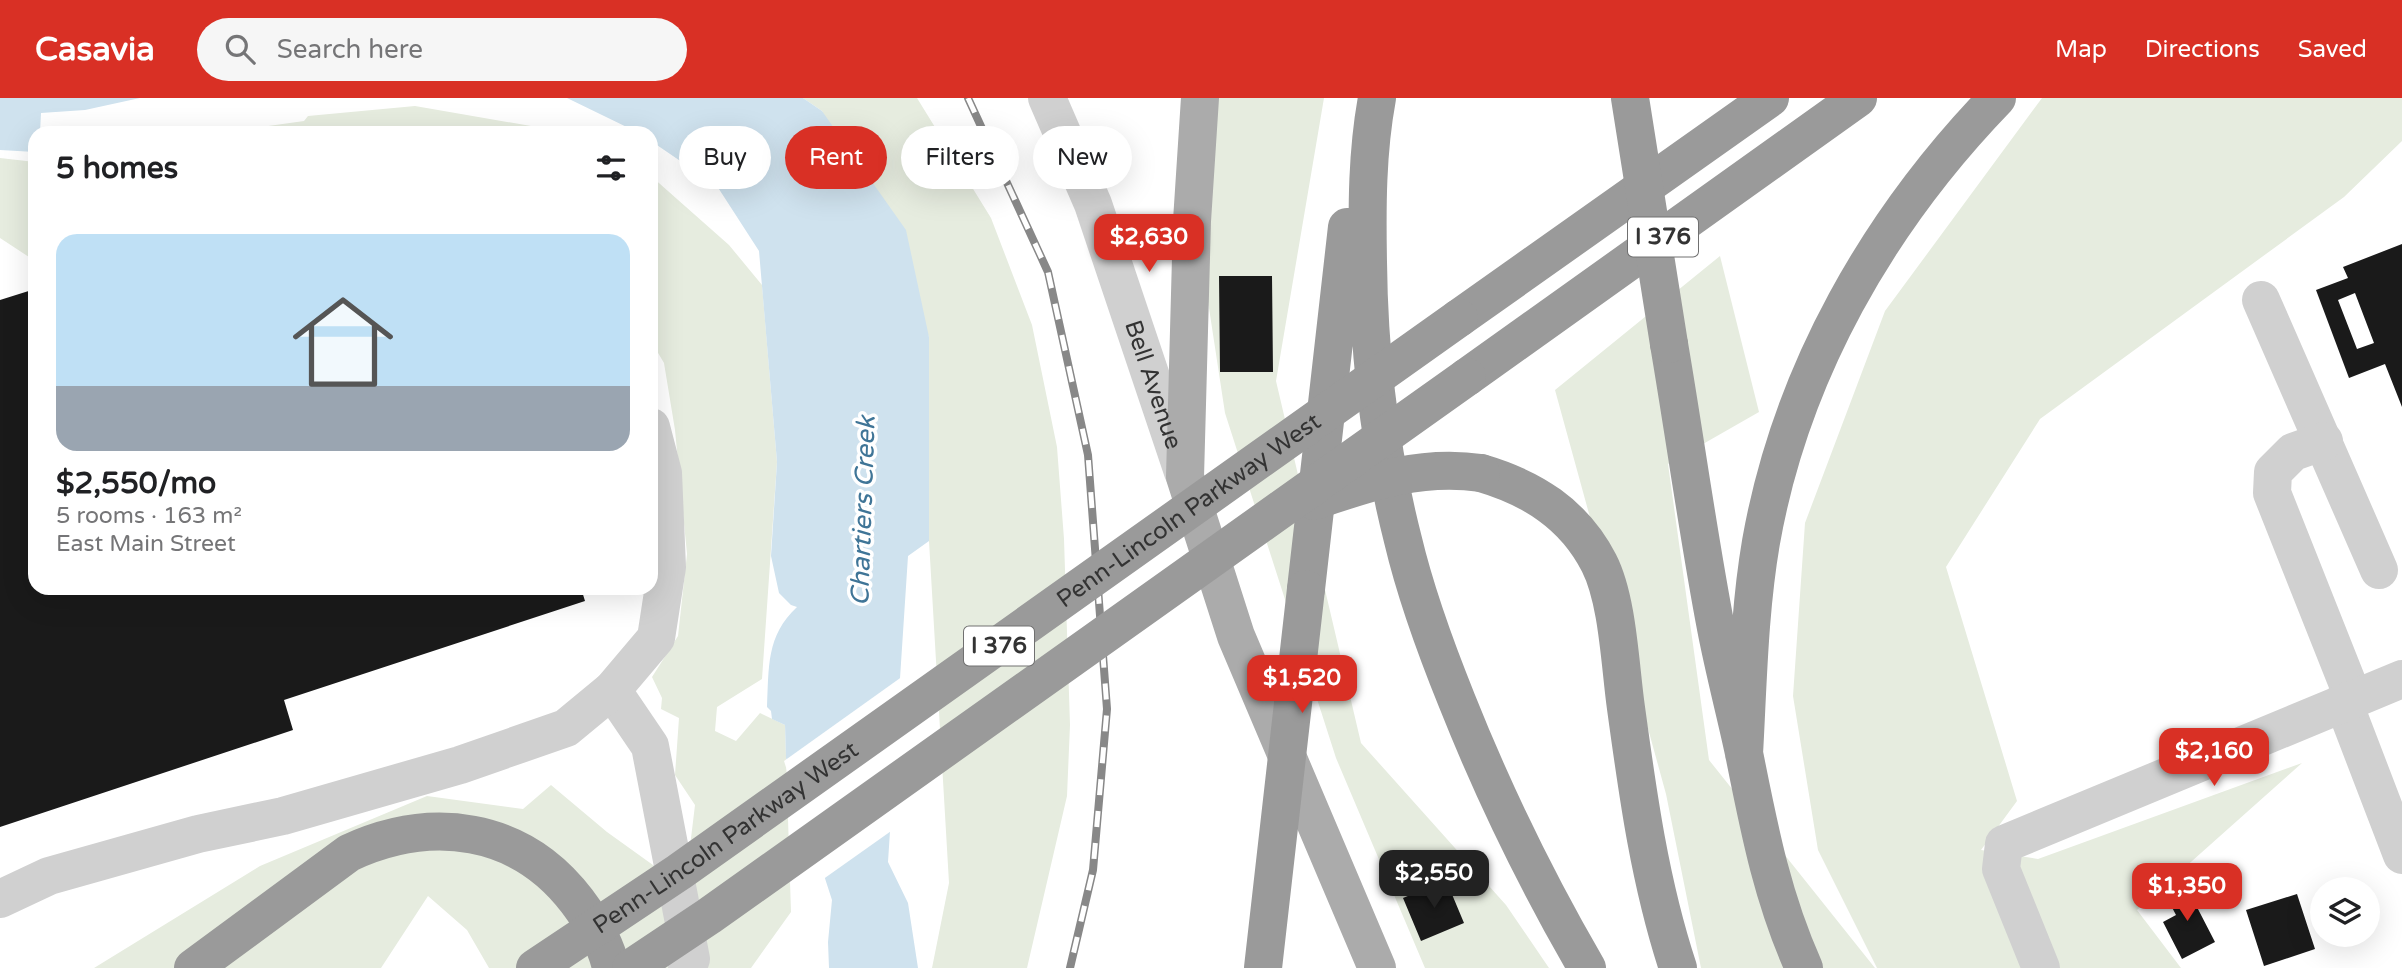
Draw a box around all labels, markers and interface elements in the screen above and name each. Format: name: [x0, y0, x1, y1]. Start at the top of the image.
search box: [197, 18, 687, 81]
text: Casavia: [35, 30, 155, 69]
icon: search: [221, 30, 259, 68]
text: Search here: [277, 34, 423, 65]
text: Map: [2055, 35, 2107, 64]
text: Directions: [2145, 35, 2260, 64]
text: Saved: [2298, 35, 2367, 64]
chip: Buy: [679, 126, 771, 189]
chip: Rent: [785, 126, 887, 189]
chip: Filters: [901, 126, 1019, 189]
chip: New: [1033, 126, 1132, 189]
icon: filters: [592, 149, 630, 187]
text: 5 homes: [56, 150, 178, 187]
pin: $2,630: [1092, 214, 1206, 274]
road number: I 376: [1628, 218, 1698, 256]
text: $2,630: [1110, 223, 1188, 251]
icon: home: [280, 279, 406, 405]
street label: Bell Avenue: [1119, 316, 1189, 453]
street label: Penn-Lincoln Parkway West: [1051, 407, 1326, 614]
water label: Chartiers Creek: [844, 414, 882, 606]
text: $2,550/mo: [56, 465, 216, 502]
text: 5 rooms · 163 m²: [56, 502, 242, 530]
text: East Main Street: [56, 530, 236, 558]
road number: I 376: [964, 626, 1034, 666]
pin: $1,520: [1245, 656, 1359, 715]
text: $1,520: [1263, 664, 1341, 692]
pin: $2,160: [2157, 728, 2271, 788]
street label: Penn-Lincoln Parkway West: [587, 735, 864, 940]
text: $2,160: [2175, 737, 2253, 765]
pin: $2,550: [1377, 850, 1491, 910]
text: $2,550: [1395, 859, 1473, 887]
pin: $1,350: [2130, 864, 2244, 923]
text: $1,350: [2148, 872, 2226, 900]
map controls: [2310, 877, 2380, 947]
button: layers: [2310, 877, 2380, 947]

